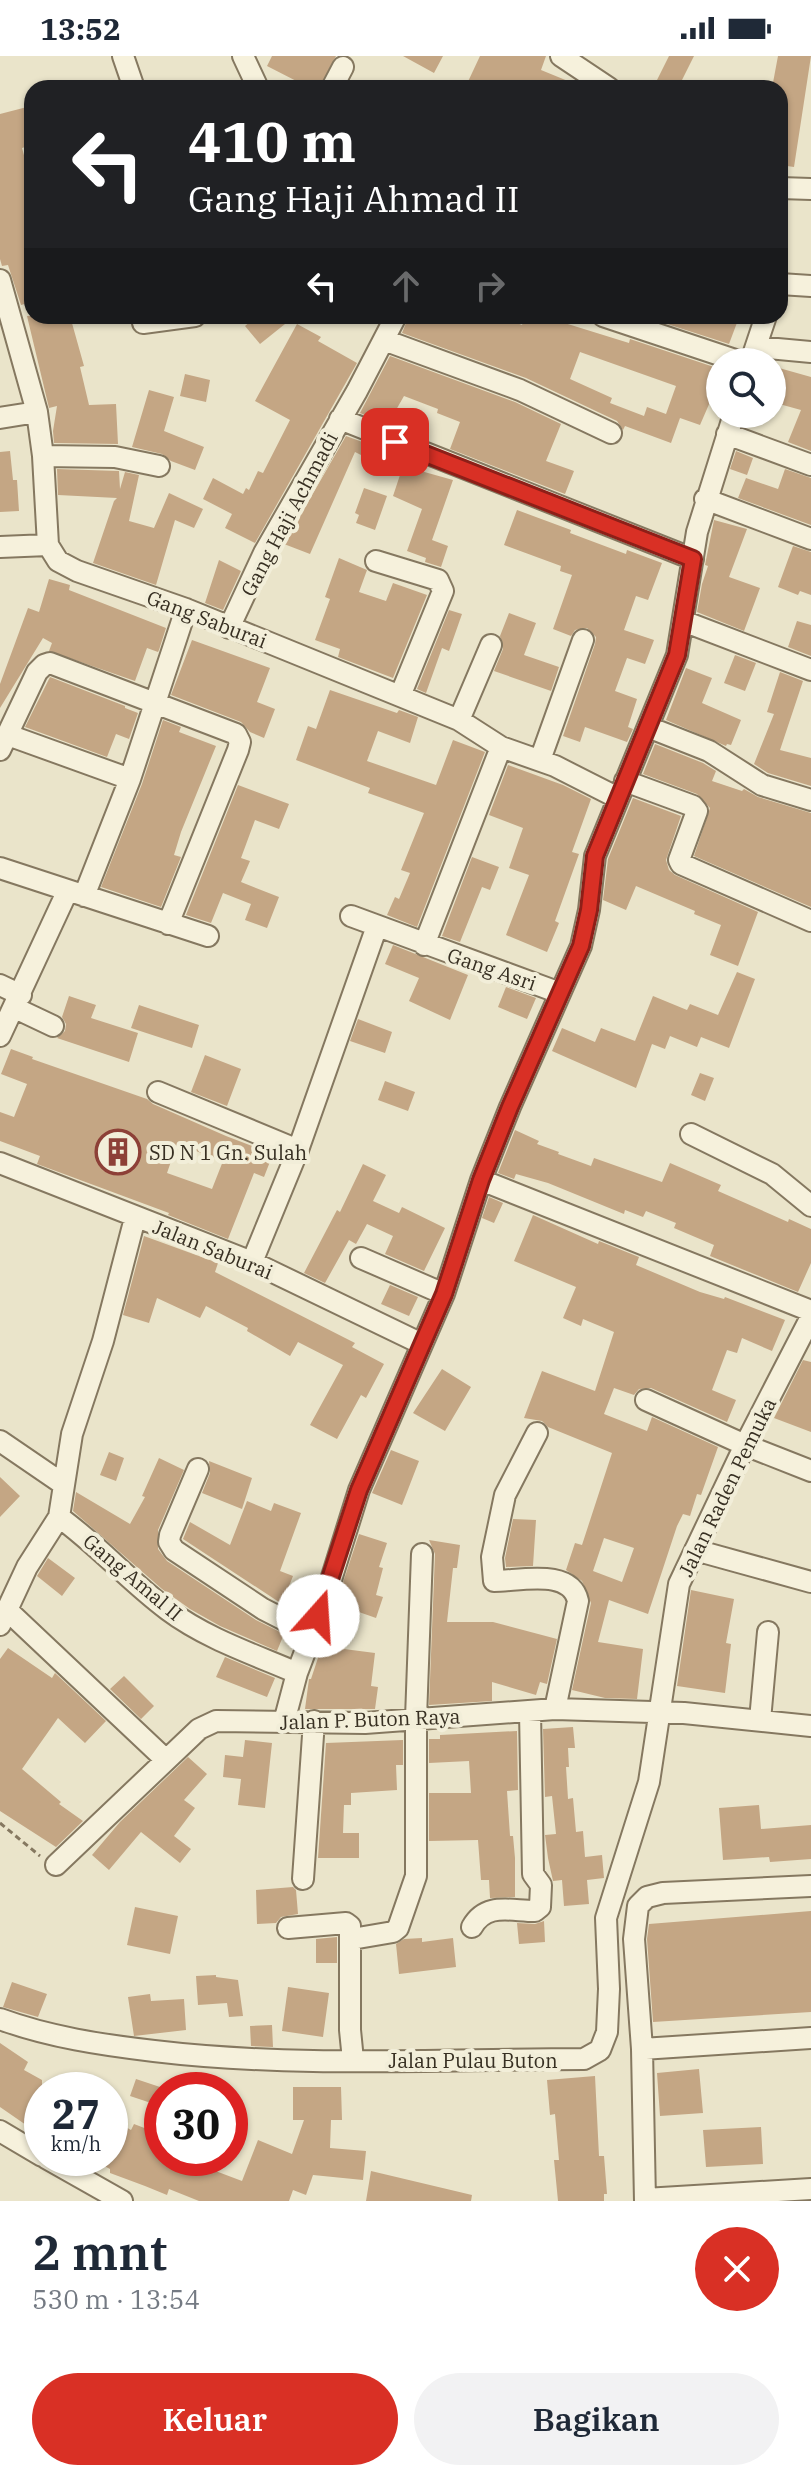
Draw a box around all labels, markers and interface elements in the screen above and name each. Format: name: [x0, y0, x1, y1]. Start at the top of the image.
text: 13:52: [40, 9, 121, 48]
text: 410 m: [188, 105, 356, 177]
icon: left: [56, 112, 160, 216]
text: Gang Haji Ahmad II: [188, 175, 519, 222]
icon: left: [300, 264, 344, 308]
icon: ahead: [384, 264, 428, 308]
icon: right: [468, 264, 512, 308]
map controls: [706, 348, 786, 428]
button: search: [706, 348, 786, 428]
pin: [361, 408, 429, 476]
icon: arrive: [373, 420, 417, 464]
street label: Gang Haji Achmadi: [234, 427, 344, 601]
street label: Gang Saburai: [143, 584, 271, 654]
street label: Gang Asri: [444, 941, 540, 997]
building icon: SD N 1 Gn. Sulah: [94, 1128, 142, 1176]
place label: SD N 1 Gn. Sulah: [149, 1139, 307, 1166]
street label: Jalan Saburai: [149, 1213, 277, 1285]
street label: Jalan Raden Pemuka: [672, 1393, 782, 1581]
street label: Gang Amal II: [78, 1527, 188, 1627]
position arrow: [276, 1574, 360, 1658]
street label: Jalan P. Buton Raya: [279, 1702, 461, 1736]
street label: Jalan Pulau Buton: [388, 2047, 558, 2074]
speed limit sign: 30: [144, 2072, 248, 2176]
text: 27: [52, 2088, 100, 2140]
text: km/h: [51, 2130, 101, 2157]
text: 2 mnt: [32, 2221, 167, 2283]
button: close: [695, 2227, 779, 2311]
text: 530 m · 13:54: [32, 2282, 200, 2316]
button: Keluar: [32, 2373, 398, 2465]
button: Bagikan: [414, 2373, 779, 2465]

